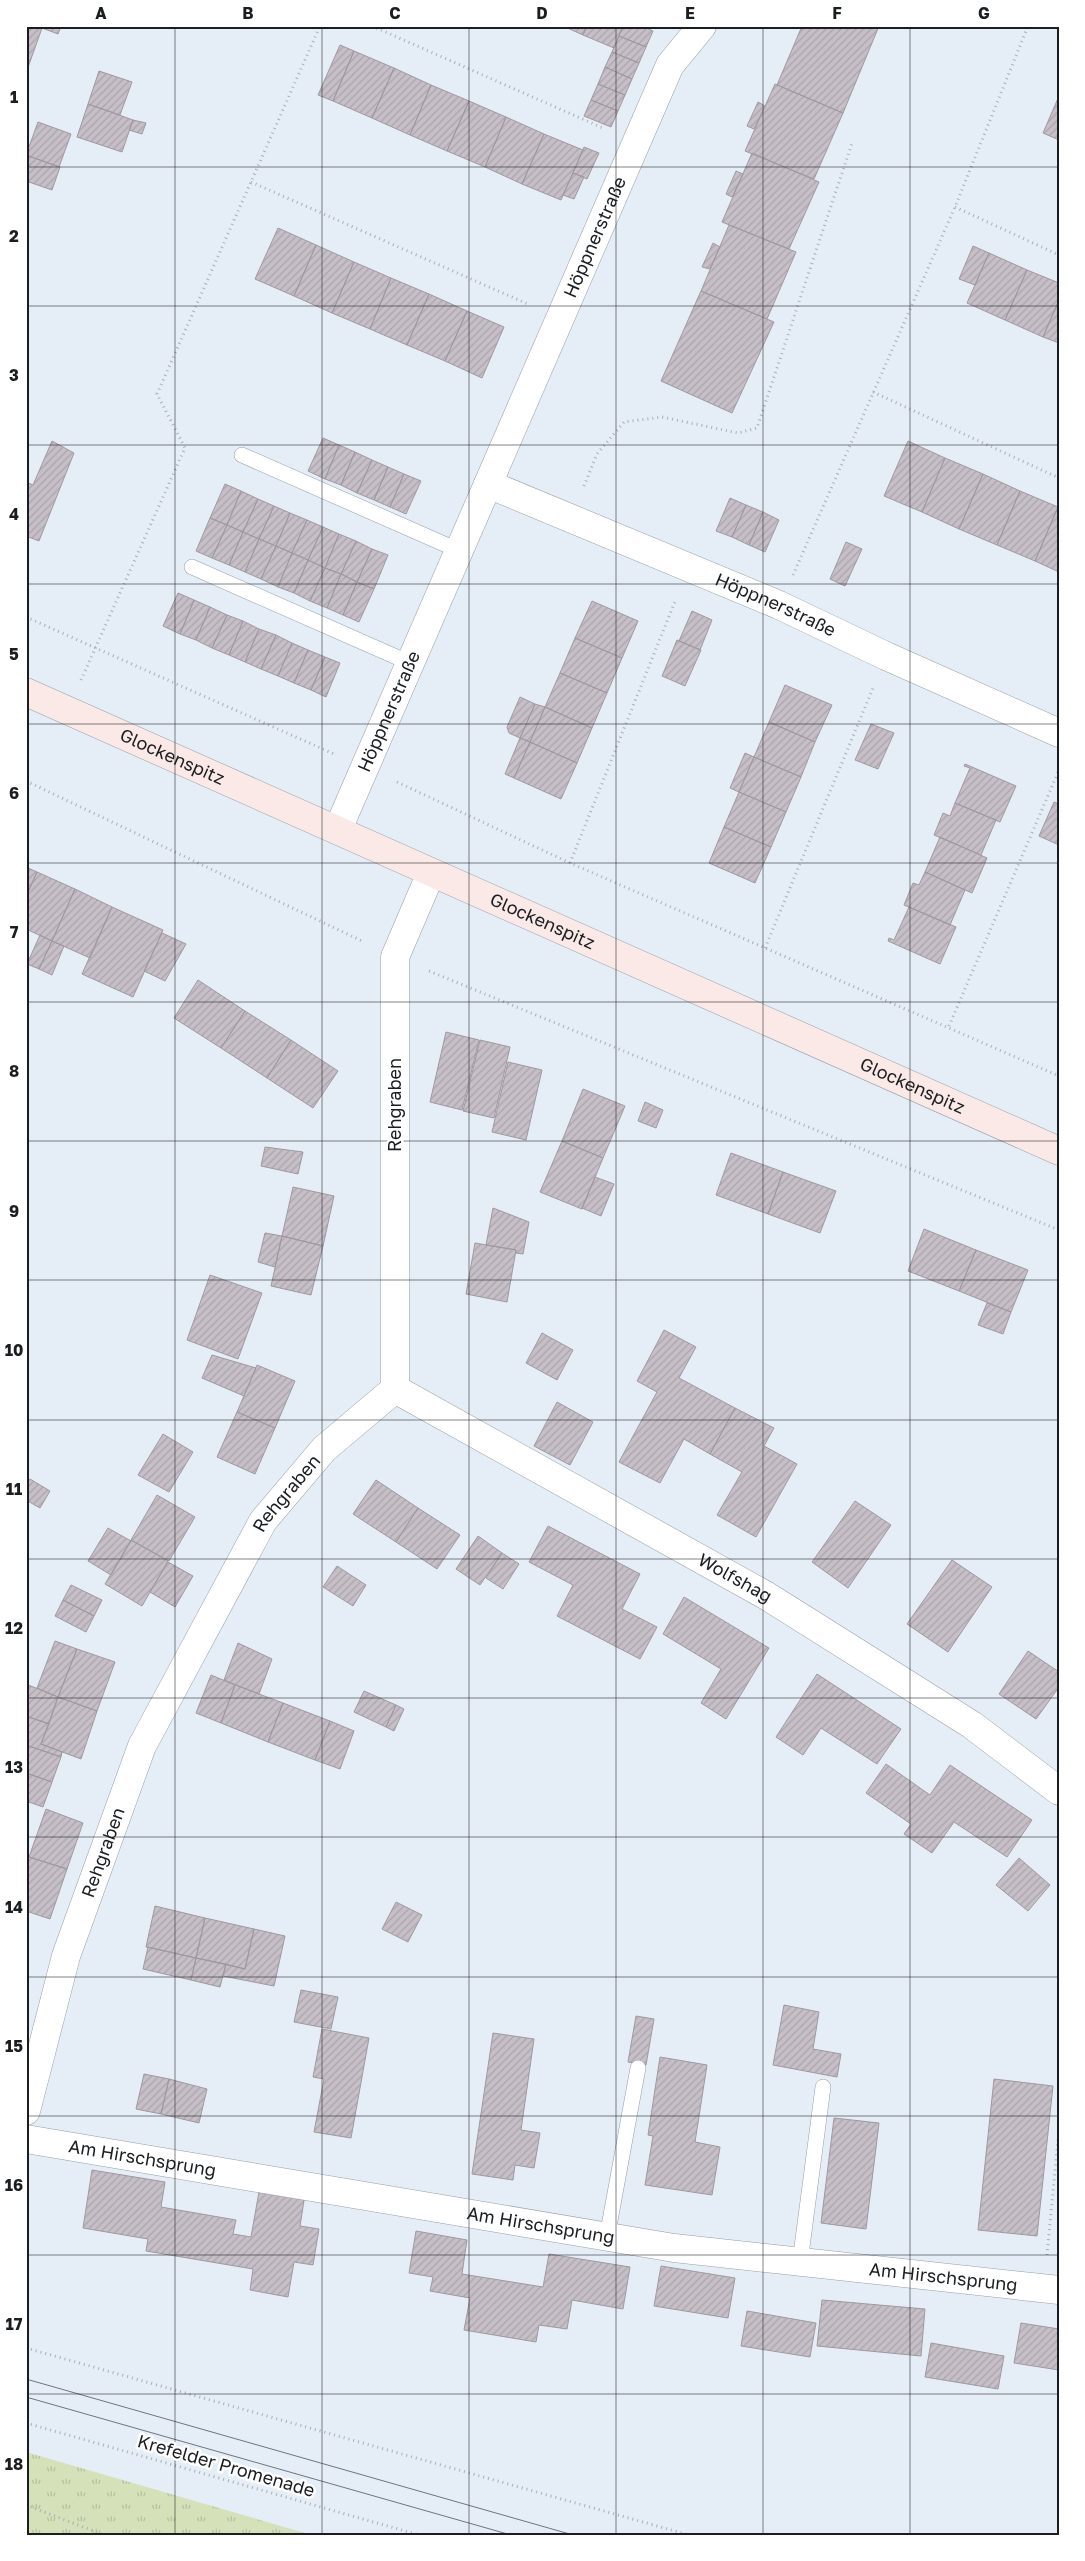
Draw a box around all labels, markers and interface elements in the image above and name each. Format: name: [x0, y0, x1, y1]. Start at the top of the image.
text: A: [95, 3, 107, 23]
text: B: [242, 3, 254, 23]
text: C: [389, 3, 401, 23]
text: D: [536, 3, 548, 23]
text: E: [685, 3, 695, 23]
text: F: [832, 3, 842, 23]
text: G: [978, 3, 990, 23]
text: 1: [10, 87, 18, 107]
street label: Höppnerstraße: [558, 173, 630, 301]
text: 2: [9, 226, 19, 246]
text: 3: [9, 365, 19, 385]
text: 4: [9, 504, 19, 524]
street label: Höppnerstraße: [712, 568, 840, 641]
text: 5: [9, 644, 19, 664]
street label: Höppnerstraße: [352, 647, 424, 775]
street label: Glockenspitz: [117, 723, 228, 789]
text: 6: [9, 783, 19, 803]
street label: Glockenspitz: [487, 888, 599, 953]
text: 7: [10, 922, 19, 942]
street label: Glockenspitz: [857, 1052, 969, 1118]
street label: Rehgraben: [383, 1058, 405, 1152]
text: 8: [9, 1061, 19, 1081]
text: 9: [9, 1201, 19, 1221]
text: 10: [5, 1340, 23, 1360]
street label: Rehgraben: [247, 1450, 324, 1535]
text: 11: [6, 1479, 22, 1499]
street label: Wolfshag: [695, 1548, 776, 1607]
text: 12: [5, 1618, 23, 1638]
text: 13: [5, 1757, 23, 1777]
street label: Rehgraben: [76, 1804, 129, 1900]
text: 14: [5, 1897, 23, 1917]
text: 15: [5, 2036, 23, 2056]
street label: Am Hirschsprung: [67, 2134, 218, 2181]
text: 16: [5, 2175, 23, 2195]
street label: Am Hirschsprung: [466, 2201, 616, 2248]
street label: Am Hirschsprung: [868, 2257, 1019, 2295]
text: 17: [6, 2314, 23, 2334]
street label: Krefelder Promenade: [135, 2429, 318, 2501]
text: 18: [5, 2454, 23, 2474]

